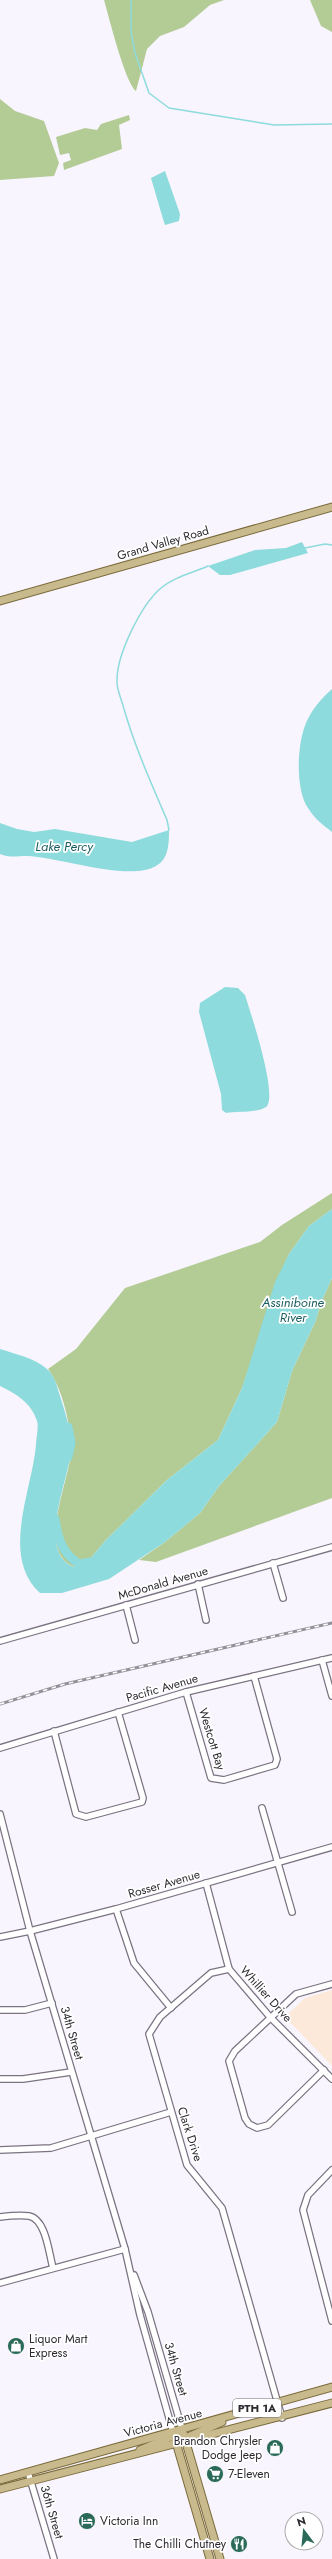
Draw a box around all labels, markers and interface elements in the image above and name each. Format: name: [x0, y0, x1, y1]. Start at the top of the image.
street label: Grand Valley Road: [115, 521, 211, 565]
water label: Lake Percy: [35, 837, 94, 856]
water label: Assiniboine River: [261, 1293, 325, 1327]
street label: McDonald Avenue: [116, 1562, 210, 1604]
street label: Pacific Avenue: [124, 1669, 200, 1707]
street label: Westcott Bay: [194, 1706, 230, 1773]
street label: Rosser Avenue: [126, 1865, 202, 1903]
street label: Whillier Drive: [236, 1962, 296, 2026]
street label: 34th Street: [56, 2004, 88, 2062]
street label: Clark Drive: [173, 2104, 207, 2164]
place label: Liquor Mart Express: [29, 2330, 88, 2362]
shop icon: Liquor Mart Express: [6, 2336, 26, 2356]
street label: 34th Street: [160, 2340, 192, 2398]
road number: PTH 1A: [233, 2399, 281, 2417]
street label: Victoria Avenue: [122, 2404, 204, 2442]
place label: Brandon Chrysler Dodge Jeep: [174, 2432, 263, 2464]
shop icon: Brandon Chrysler Dodge Jeep: [265, 2438, 285, 2458]
supermarket icon: 7-Eleven: [205, 2464, 225, 2484]
place label: 7-Eleven: [228, 2465, 270, 2483]
street label: 36th Street: [36, 2483, 68, 2541]
hotel icon: Victoria Inn: [77, 2511, 97, 2531]
north arrow: [284, 2511, 324, 2551]
place label: Victoria Inn: [100, 2512, 158, 2530]
text: N: [295, 2512, 308, 2530]
restaurant icon: The Chilli Chutney: [229, 2534, 249, 2554]
place label: The Chilli Chutney: [133, 2535, 227, 2553]

